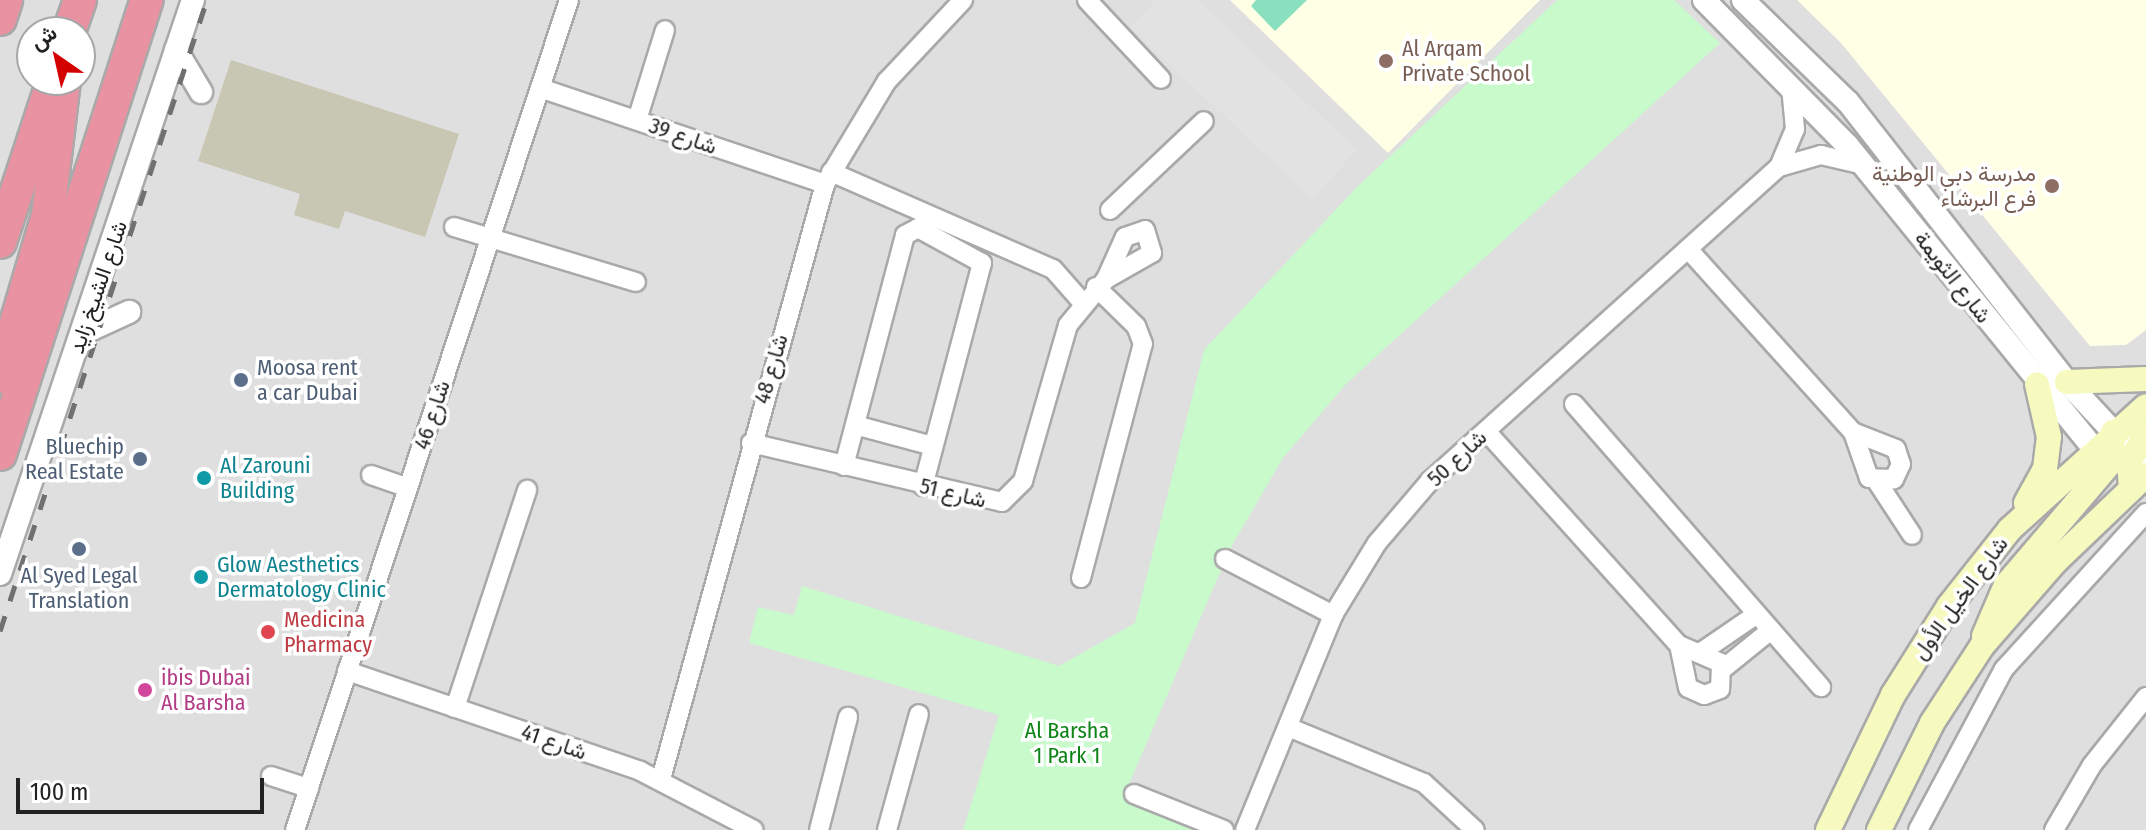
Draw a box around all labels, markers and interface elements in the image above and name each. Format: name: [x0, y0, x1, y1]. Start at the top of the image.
north arrow: [16, 16, 96, 96]
text: ش: [25, 19, 62, 56]
place label: Al Arqam Private School: [1402, 35, 1530, 86]
marker: Al Arqam Private School: [1377, 52, 1395, 70]
street label: شارع 39: [646, 112, 720, 160]
place label: مدرسة دبي الوطنية فرع البرشاء: [1872, 160, 2036, 212]
marker: مدرسة دبي الوطنية فرع البرشاء: [2043, 177, 2061, 195]
street label: شارع الشيخ زايد: [63, 217, 133, 357]
street label: شارع الثويمة: [1909, 226, 1997, 328]
street label: شارع 48: [749, 331, 793, 407]
place label: Moosa rent a car Dubai: [257, 354, 358, 406]
marker: Moosa rent a car Dubai: [232, 371, 250, 389]
street label: شارع 46: [408, 377, 456, 453]
street label: شارع 50: [1422, 424, 1492, 492]
place label: Bluechip Real Estate: [25, 433, 124, 484]
marker: Bluechip Real Estate: [131, 450, 149, 468]
place label: Al Zarouni Building: [220, 452, 311, 504]
marker: Al Zarouni Building: [195, 469, 213, 487]
street label: شارع 51: [917, 473, 989, 513]
street label: شارع الخيل الأول: [1906, 531, 2014, 665]
marker: Al Syed Legal Translation: [70, 540, 88, 558]
place label: Glow Aesthetics Dermatology Clinic: [217, 551, 386, 602]
place label: Al Syed Legal Translation: [20, 562, 138, 614]
marker: Glow Aesthetics Dermatology Clinic: [192, 568, 210, 586]
place label: Medicina Pharmacy: [284, 606, 372, 658]
marker: Medicina Pharmacy: [259, 623, 277, 641]
place label: ibis Dubai Al Barsha: [161, 664, 250, 716]
marker: ibis Dubai Al Barsha: [136, 681, 154, 699]
park label: Al Barsha 1 Park 1: [1025, 717, 1109, 768]
street label: شارع 41: [518, 719, 590, 765]
scale bar: [20, 762, 268, 812]
text: 100 m: [30, 778, 88, 806]

